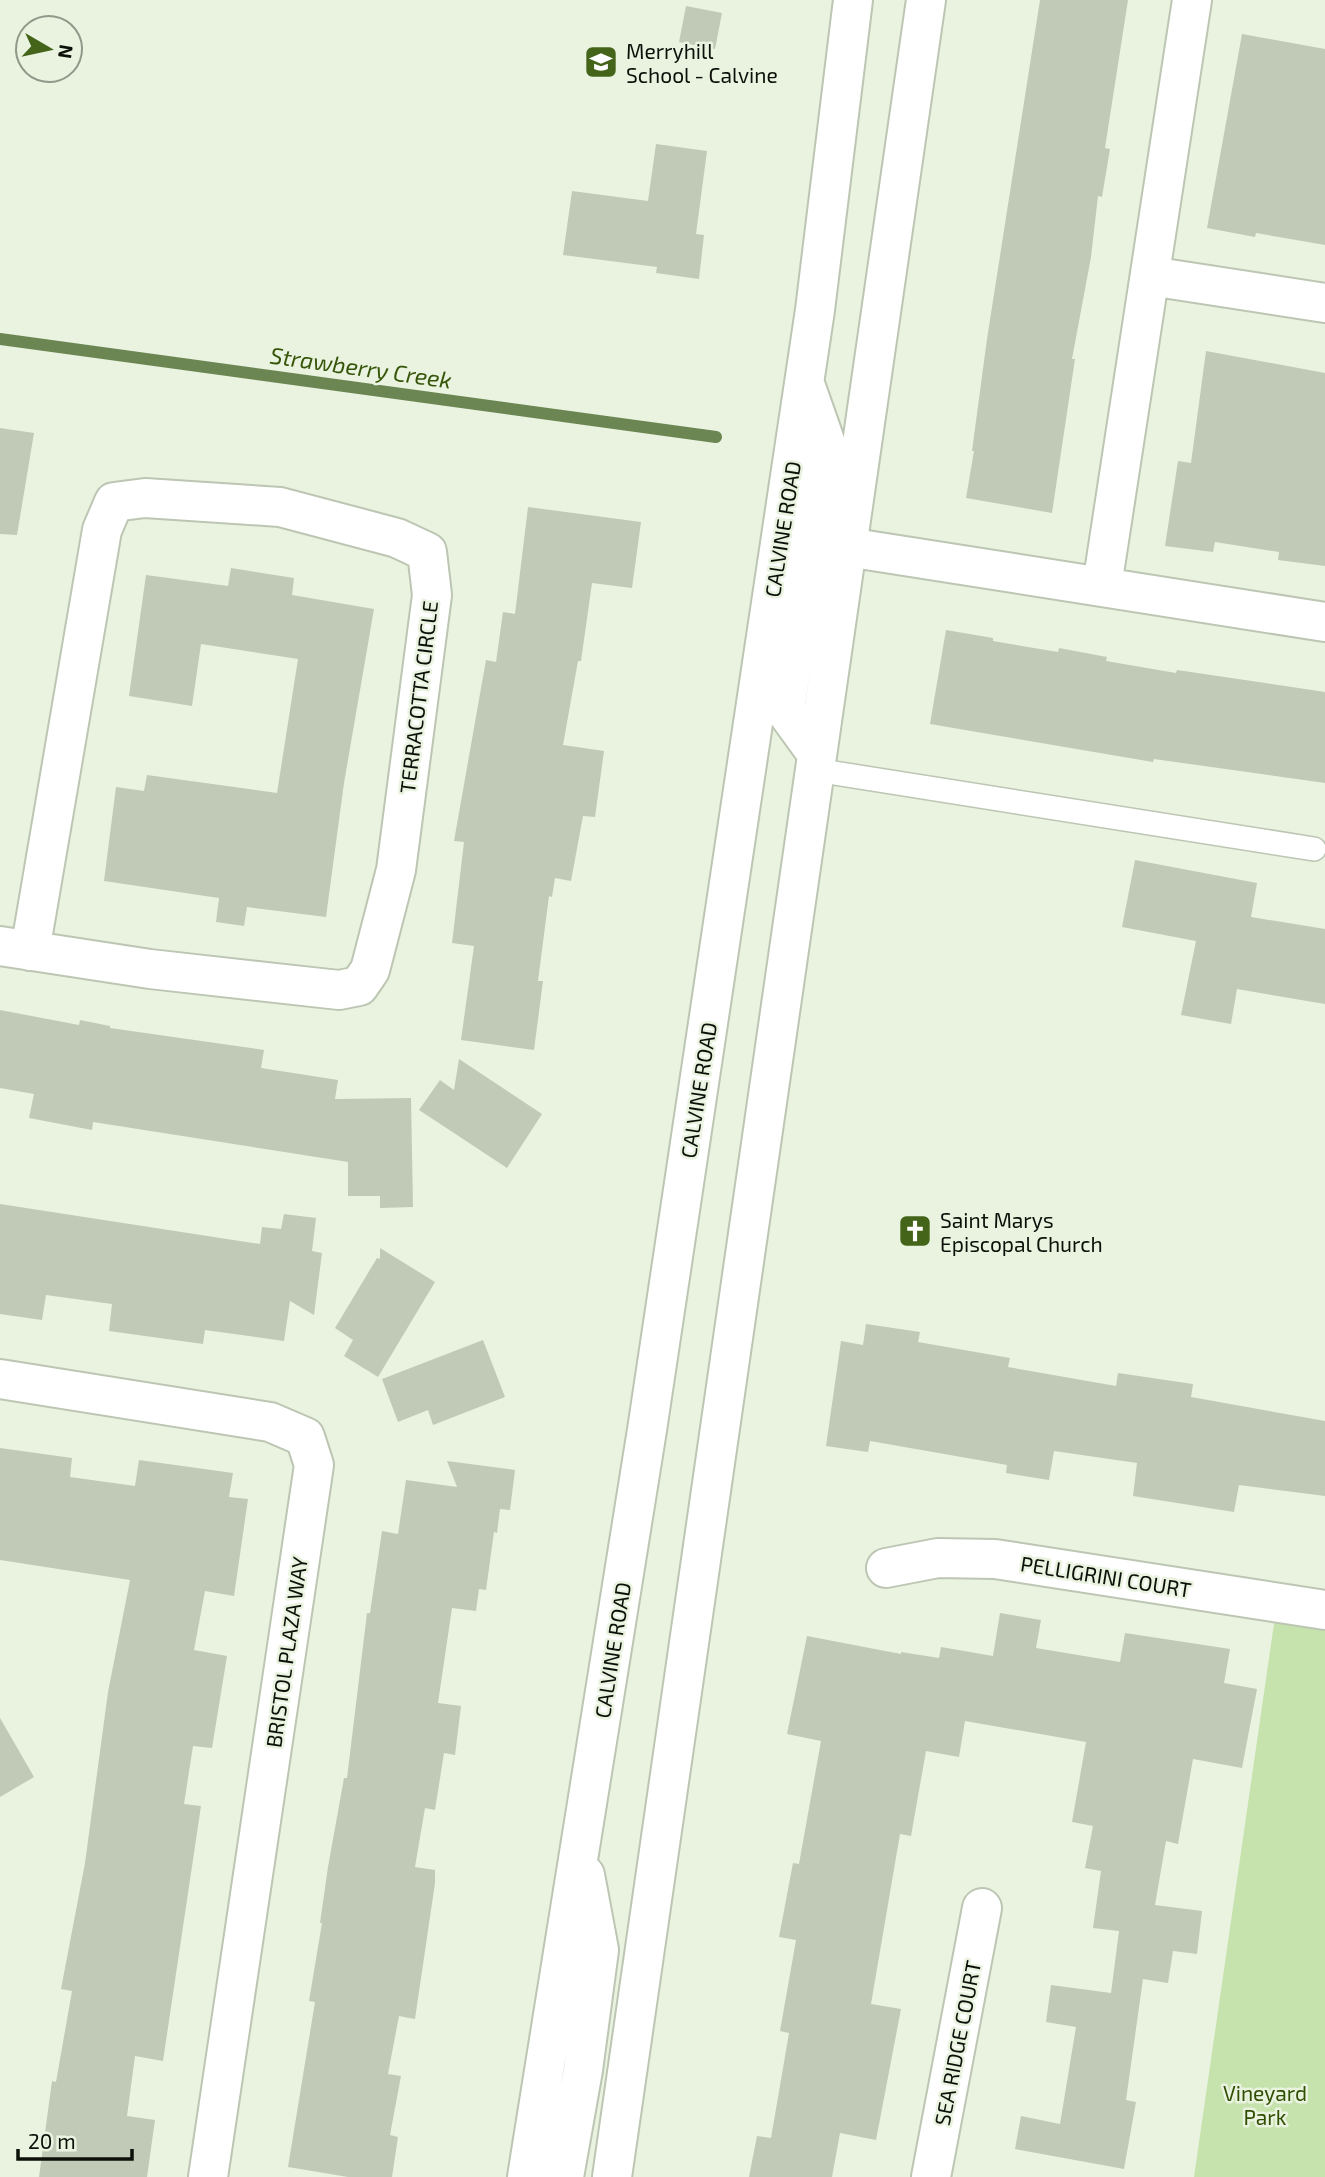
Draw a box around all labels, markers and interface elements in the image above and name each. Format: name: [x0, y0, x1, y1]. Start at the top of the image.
north arrow: [14, 14, 84, 84]
place label: Merryhill School - Calvine: [626, 38, 778, 87]
text: N: [54, 43, 79, 60]
school or university icon: Merryhill School - Calvine: [582, 43, 620, 81]
water label: Strawberry Creek: [268, 340, 454, 394]
street label: CALVINE ROAD: [759, 459, 805, 599]
street label: TERRACOTTA CIRCLE: [394, 599, 442, 795]
street label: CALVINE ROAD: [675, 1020, 721, 1160]
place label: Saint Marys Episcopal Church: [940, 1207, 1103, 1256]
church icon: Saint Marys Episcopal Church: [896, 1212, 934, 1250]
street label: PELLIGRINI COURT: [1019, 1550, 1193, 1602]
street label: BRISTOL PLAZA WAY: [260, 1555, 312, 1749]
street label: CALVINE ROAD: [589, 1580, 635, 1720]
street label: SEA RIDGE COURT: [929, 1958, 985, 2128]
park label: Vineyard Park: [1223, 2080, 1307, 2129]
scale bar: [18, 2118, 131, 2162]
text: 20 m: [28, 2128, 76, 2153]

